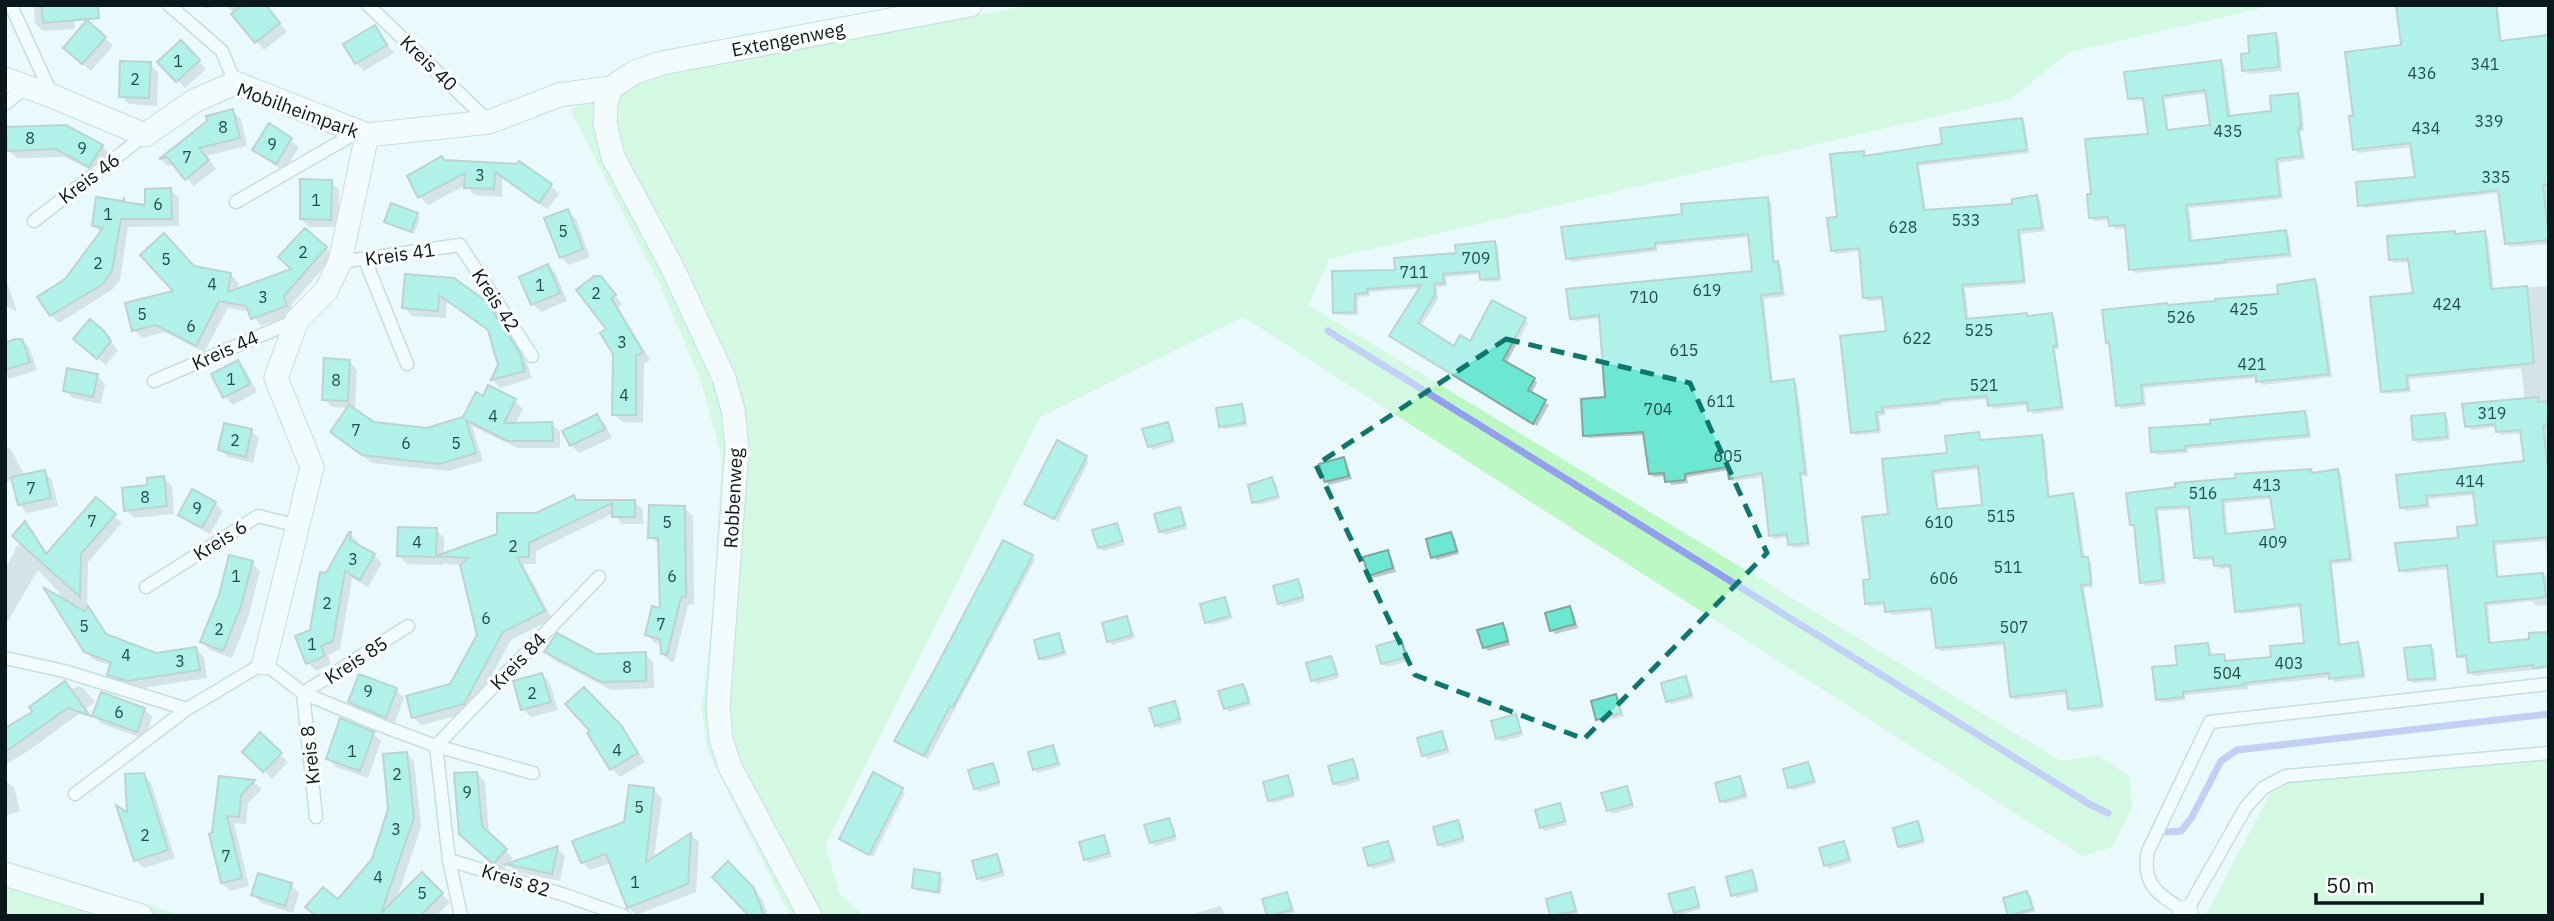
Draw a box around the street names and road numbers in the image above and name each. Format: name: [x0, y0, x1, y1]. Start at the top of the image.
street label: Extengenweg: [729, 16, 847, 62]
street label: Kreis 40: [395, 30, 463, 96]
street label: Mobilheimpark: [234, 77, 362, 143]
street label: Kreis 46: [54, 147, 124, 209]
street label: Kreis 41: [363, 237, 437, 271]
street label: Kreis 42: [467, 264, 525, 336]
street label: Kreis 44: [188, 325, 262, 375]
street label: Robbenweg: [718, 447, 748, 549]
street label: Kreis 6: [189, 514, 251, 566]
street label: Kreis 84: [485, 627, 551, 695]
street label: Kreis 85: [320, 631, 392, 689]
street label: Kreis 8: [295, 724, 325, 786]
street label: Kreis 82: [479, 858, 553, 902]

